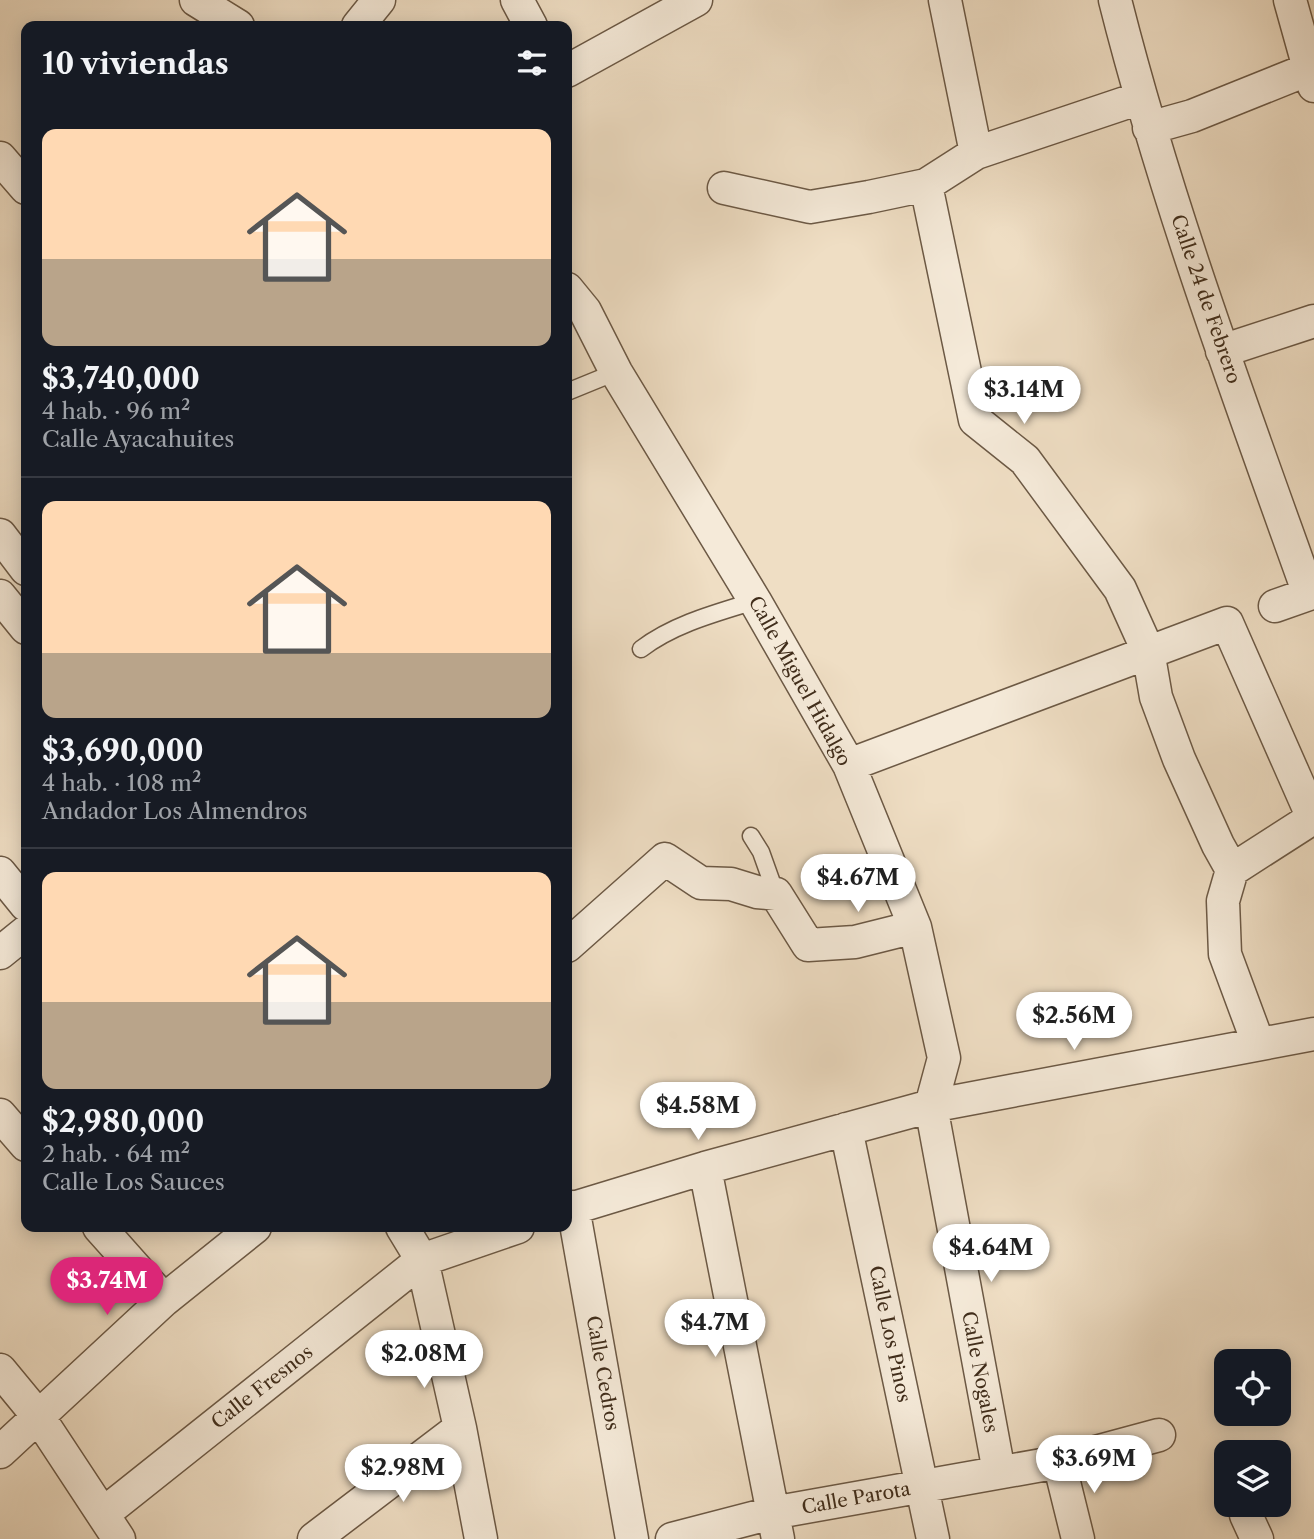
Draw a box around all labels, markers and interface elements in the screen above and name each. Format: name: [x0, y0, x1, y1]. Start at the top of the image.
icon: filters: [513, 44, 551, 82]
text: 10 viviendas: [42, 45, 229, 82]
icon: home: [234, 174, 360, 300]
street label: Calle 24 de Febrero: [1166, 211, 1246, 387]
text: $3,740,000: [42, 360, 200, 397]
pin: $3.14M: [967, 366, 1081, 426]
text: $3.14M: [984, 375, 1064, 403]
text: 4 hab. · 96 m²: [42, 397, 190, 425]
text: Calle Ayacahuites: [42, 425, 234, 453]
icon: home: [234, 546, 360, 672]
street label: Calle Miguel Hidalgo: [744, 592, 856, 770]
text: $3,690,000: [42, 732, 204, 769]
text: 4 hab. · 108 m²: [42, 769, 201, 797]
text: Andador Los Almendros: [42, 797, 308, 825]
pin: $4.67M: [801, 855, 915, 914]
text: $4.67M: [817, 863, 899, 891]
icon: home: [234, 917, 360, 1043]
pin: $2.56M: [1017, 992, 1131, 1052]
text: $2.56M: [1032, 1001, 1116, 1029]
pin: $4.58M: [641, 1082, 755, 1142]
text: $4.58M: [656, 1091, 740, 1119]
text: $2,980,000: [42, 1103, 204, 1140]
text: 2 hab. · 64 m²: [42, 1140, 190, 1168]
text: Calle Los Sauces: [42, 1168, 225, 1196]
pin: $4.64M: [934, 1224, 1048, 1284]
text: $4.64M: [949, 1233, 1033, 1261]
pin: $3.74M: [50, 1258, 164, 1317]
street label: Calle Los Pinos: [864, 1264, 916, 1404]
text: $3.74M: [66, 1266, 148, 1294]
pin: $4.7M: [666, 1300, 764, 1359]
text: $4.7M: [681, 1308, 750, 1336]
street label: Calle Nogales: [957, 1309, 1003, 1435]
street label: Calle Cedros: [582, 1314, 624, 1432]
pin: $2.08M: [367, 1330, 481, 1390]
text: $2.08M: [381, 1339, 467, 1367]
street label: Calle Fresnos: [207, 1340, 317, 1434]
map controls: [1214, 1349, 1291, 1517]
button: locate: [1214, 1349, 1291, 1426]
pin: $3.69M: [1037, 1436, 1151, 1495]
button: layers: [1214, 1440, 1291, 1517]
pin: $2.98M: [346, 1444, 460, 1504]
text: $3.69M: [1052, 1444, 1136, 1472]
text: $2.98M: [361, 1453, 445, 1481]
street label: Calle Parota: [800, 1477, 912, 1519]

